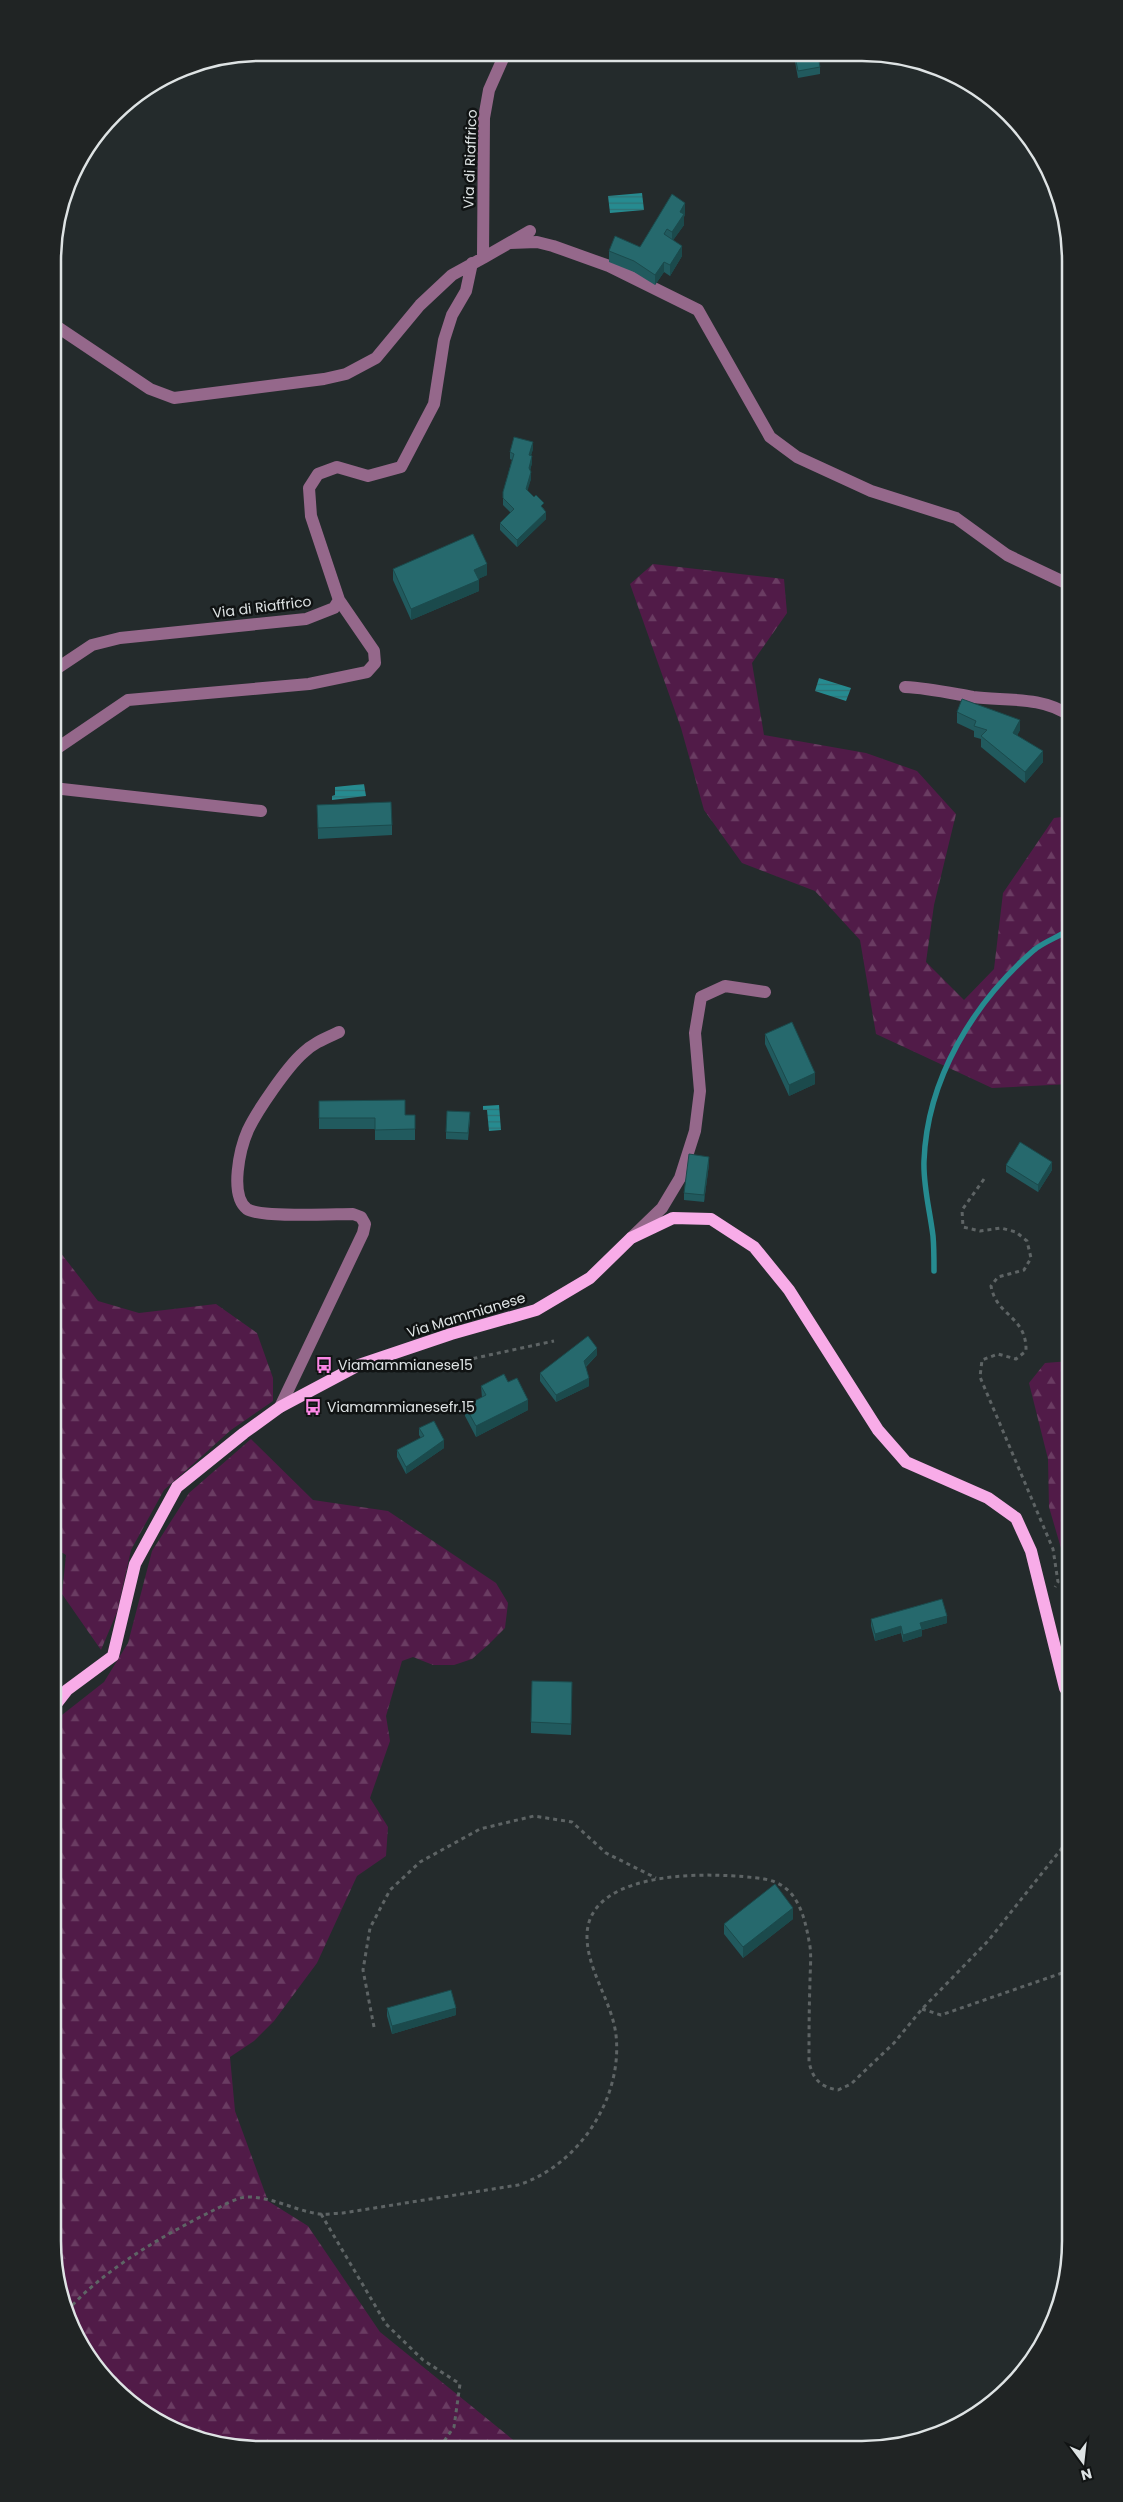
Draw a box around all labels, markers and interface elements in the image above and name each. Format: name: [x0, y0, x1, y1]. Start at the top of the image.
street label: Via di Riaffrico: [458, 109, 482, 209]
street label: Via di Riaffrico: [211, 591, 313, 623]
street label: Via Mammianese: [404, 1287, 528, 1343]
bus stop icon: Viamammianese15: [314, 1355, 334, 1375]
place label: Viamammianese15: [338, 1355, 473, 1375]
bus stop icon: Viamammianesefr.15: [303, 1397, 323, 1417]
place label: Viamammianesefr.15: [327, 1397, 475, 1417]
north arrow: [1058, 2437, 1108, 2487]
text: N: [1079, 2464, 1094, 2486]

